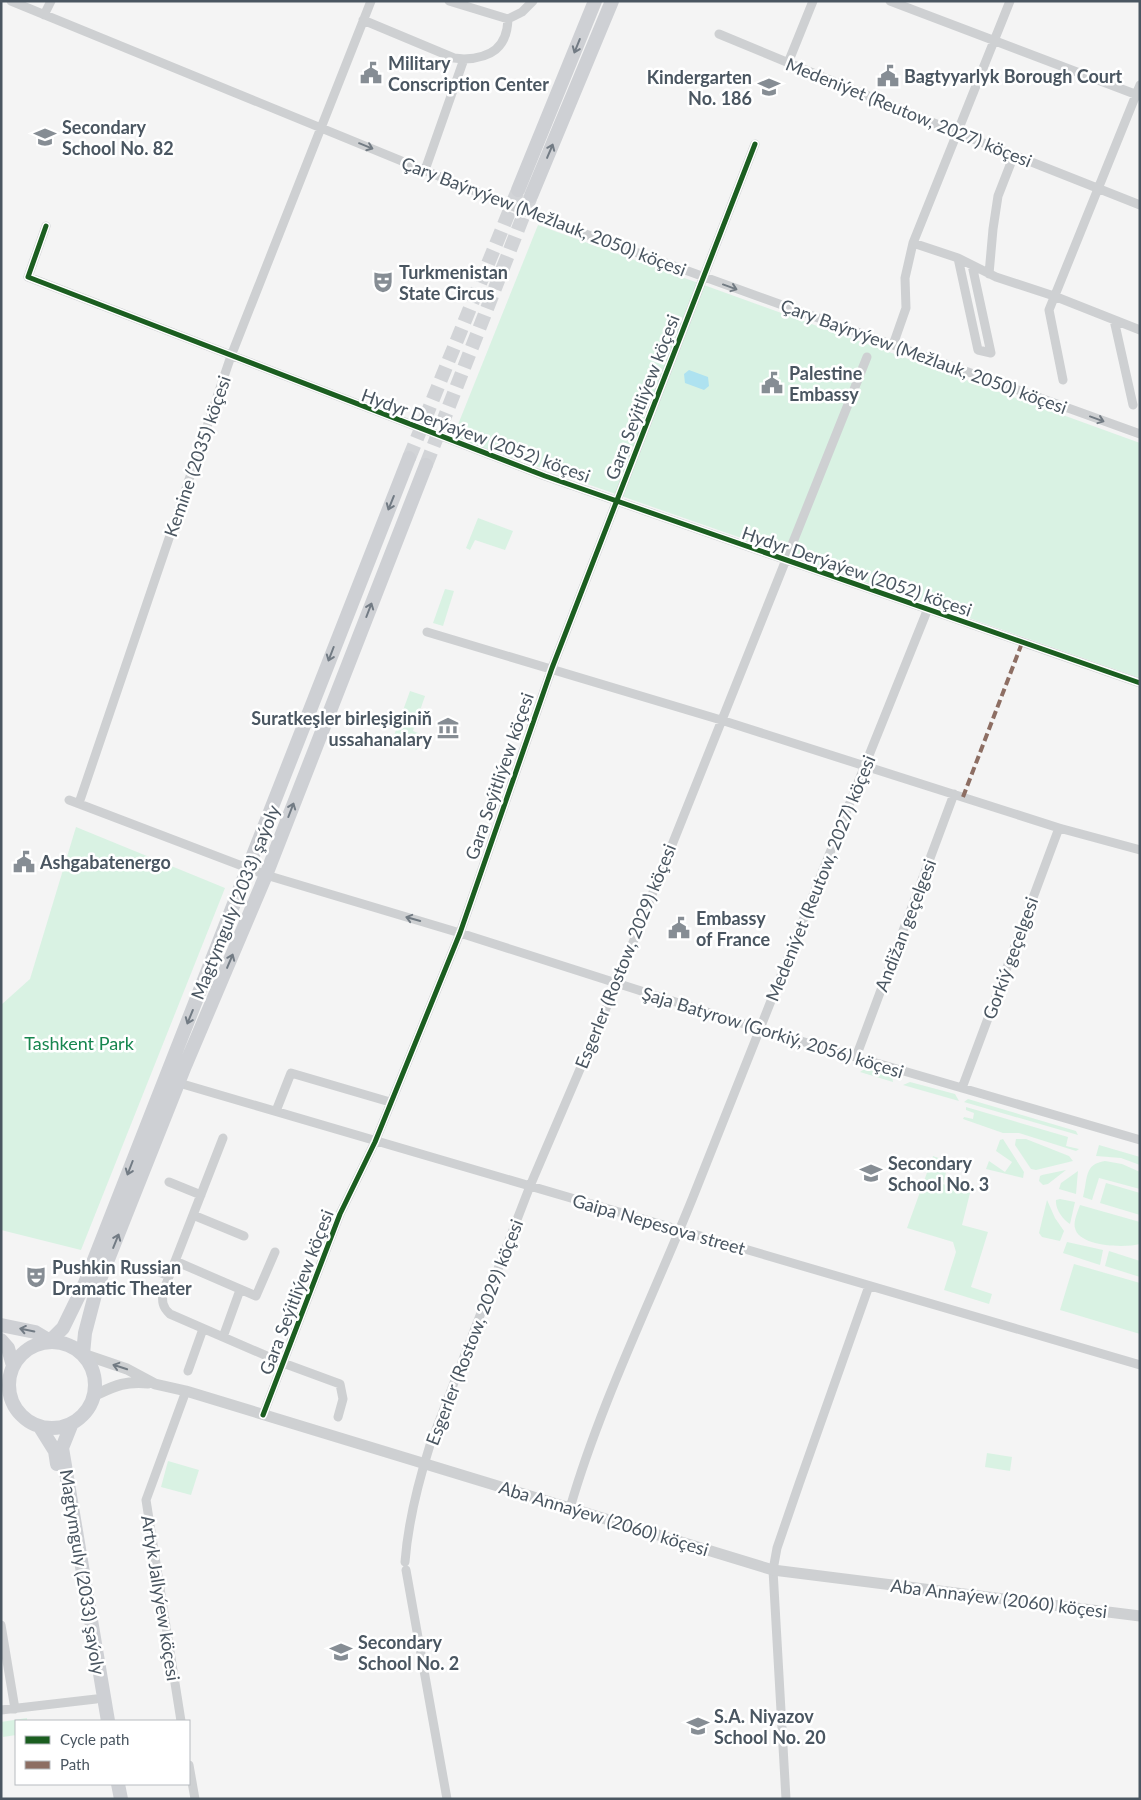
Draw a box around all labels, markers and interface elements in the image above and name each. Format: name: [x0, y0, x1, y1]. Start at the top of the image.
one-way arrow: [571, 38, 581, 53]
place label: Military Conscription Center: [388, 52, 549, 95]
street label: Medeniýet (Reutow, 2027) köçesi: [783, 52, 1035, 172]
public building icon: Military Conscription Center: [358, 60, 384, 86]
public building icon: Bagtyyarlyk Borough Court: [875, 63, 901, 89]
place label: Bagtyyarlyk Borough Court: [904, 65, 1123, 87]
place label: Kindergarten No. 186: [647, 66, 752, 109]
school or university icon: Kindergarten No. 186: [756, 74, 782, 100]
place label: Secondary School No. 82: [62, 116, 174, 159]
school or university icon: Secondary School No. 82: [32, 124, 58, 150]
one-way arrow: [358, 142, 373, 152]
one-way arrow: [546, 144, 555, 159]
street label: Çary Baýryýew (Mežlauk, 2050) köçesi: [399, 151, 689, 281]
place label: Turkmenistan State Circus: [399, 261, 508, 304]
theatre icon: Turkmenistan State Circus: [370, 269, 396, 295]
one-way arrow: [722, 283, 737, 292]
street label: Çary Baýryýew (Mežlauk, 2050) köçesi: [778, 294, 1070, 418]
street label: Gara Seýitliýew köçesi: [600, 311, 684, 483]
place label: Palestine Embassy: [789, 362, 863, 405]
public building icon: Palestine Embassy: [759, 370, 785, 396]
street label: Kemine (2035) köçesi: [159, 373, 235, 539]
street label: Hydyr Derýaýew (2052) köçesi: [359, 383, 593, 487]
one-way arrow: [1089, 415, 1104, 424]
one-way arrow: [386, 495, 396, 510]
street label: Hydyr Derýaýew (2052) köçesi: [739, 521, 975, 621]
one-way arrow: [365, 603, 375, 618]
one-way arrow: [326, 646, 335, 661]
street label: Gara Seýitliýew köçesi: [460, 690, 538, 862]
place label: Suratkeşler birleşiginiň ussahanalary: [251, 707, 432, 750]
museum icon: Suratkeşler birleşiginiň ussahanalary: [435, 715, 461, 741]
street label: Medeniýet (Reutow, 2027) köçesi: [760, 752, 880, 1004]
street label: Magtymguly (2033) şaýoly: [186, 801, 284, 1002]
one-way arrow: [287, 803, 296, 818]
street label: Esgerler (Rostow, 2029) köçesi: [570, 840, 680, 1072]
public building icon: Ashgabatenergo: [11, 849, 37, 875]
place label: Ashgabatenergo: [39, 851, 171, 873]
street label: Andižan geçelgesi: [870, 856, 940, 994]
street label: Gorkiý geçelgesi: [978, 894, 1042, 1022]
place label: Embassy of France: [696, 907, 770, 950]
one-way arrow: [405, 914, 421, 924]
public building icon: Embassy of France: [666, 915, 692, 941]
one-way arrow: [225, 954, 235, 969]
street label: Şaja Batyrow (Gorkiý, 2056) köçesi: [640, 982, 906, 1082]
one-way arrow: [184, 1009, 194, 1024]
park label: Tashkent Park: [24, 1032, 135, 1054]
place label: Secondary School No. 3: [888, 1152, 989, 1195]
one-way arrow: [125, 1160, 134, 1176]
school or university icon: Secondary School No. 3: [858, 1160, 884, 1186]
street label: Gaipa Nepesova street: [570, 1189, 748, 1259]
street label: Gara Seýitliýew köçesi: [254, 1206, 338, 1378]
street label: Esgerler (Rostow, 2029) köçesi: [421, 1216, 527, 1448]
one-way arrow: [112, 1234, 121, 1249]
place label: Pushkin Russian Dramatic Theater: [52, 1256, 192, 1299]
theatre icon: Pushkin Russian Dramatic Theater: [23, 1264, 49, 1290]
one-way arrow: [19, 1325, 35, 1334]
one-way arrow: [112, 1361, 128, 1371]
street label: Magtymguly (2033) şaýoly: [56, 1468, 110, 1677]
street label: Aba Annaýew (2060) köçesi: [497, 1476, 711, 1560]
street label: Artyk Jallyýew köçesi: [137, 1514, 185, 1682]
street label: Aba Annaýew (2060) köçesi: [890, 1574, 1108, 1622]
place label: Secondary School No. 2: [358, 1631, 459, 1674]
school or university icon: Secondary School No. 2: [328, 1639, 354, 1665]
place label: S.A. Niyazov School No. 20: [714, 1705, 826, 1748]
school or university icon: S.A. Niyazov School No. 20: [685, 1713, 711, 1739]
legend: [15, 1720, 190, 1785]
text: Cycle path: [60, 1730, 129, 1748]
text: Path: [60, 1755, 90, 1773]

